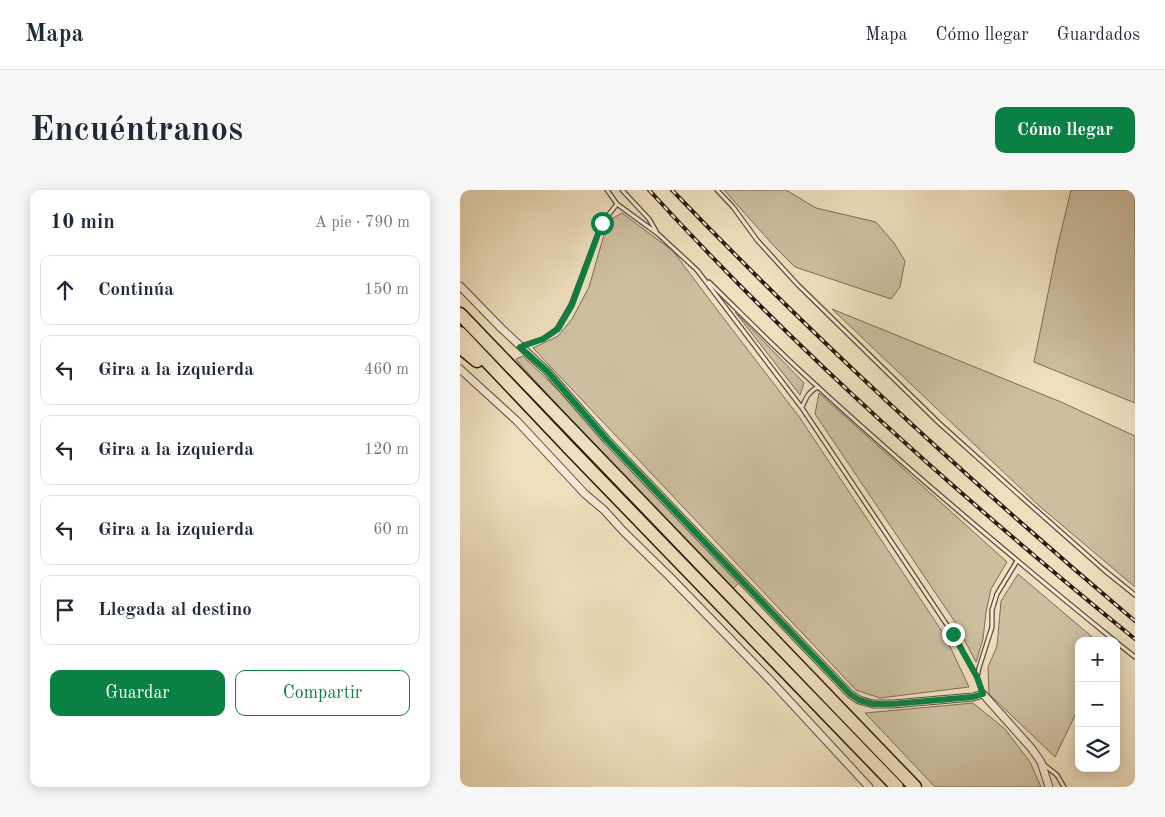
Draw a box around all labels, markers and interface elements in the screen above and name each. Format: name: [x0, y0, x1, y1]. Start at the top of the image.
text: Mapa: [25, 23, 84, 47]
text: Mapa: [865, 26, 907, 44]
text: Cómo llegar: [935, 26, 1029, 44]
text: Guardados: [1057, 26, 1140, 44]
button: Cómo llegar: [995, 107, 1135, 153]
text: Encuéntranos: [30, 113, 243, 148]
text: 10 min: [50, 212, 115, 233]
route start: [591, 212, 614, 235]
text: A pie · 790 m: [315, 215, 410, 231]
icon: ahead: [51, 276, 79, 304]
text: Continúa: [98, 281, 174, 300]
text: 150 m: [364, 282, 409, 298]
icon: left: [51, 356, 79, 384]
text: Gira a la izquierda: [98, 361, 254, 380]
text: 460 m: [364, 362, 409, 378]
icon: left: [51, 436, 79, 464]
text: Gira a la izquierda: [98, 441, 254, 460]
text: 120 m: [364, 442, 409, 458]
icon: left: [51, 516, 79, 544]
text: Gira a la izquierda: [98, 521, 254, 540]
text: 60 m: [373, 522, 409, 538]
icon: arrive: [51, 596, 79, 624]
text: Llegada al destino: [98, 601, 252, 620]
route end: [942, 623, 965, 646]
map controls: [1075, 637, 1120, 772]
button: +: [1075, 637, 1120, 682]
button: Guardar: [50, 670, 225, 716]
button: Compartir: [235, 670, 410, 716]
button: −: [1075, 682, 1120, 727]
button: layers: [1075, 727, 1120, 772]

